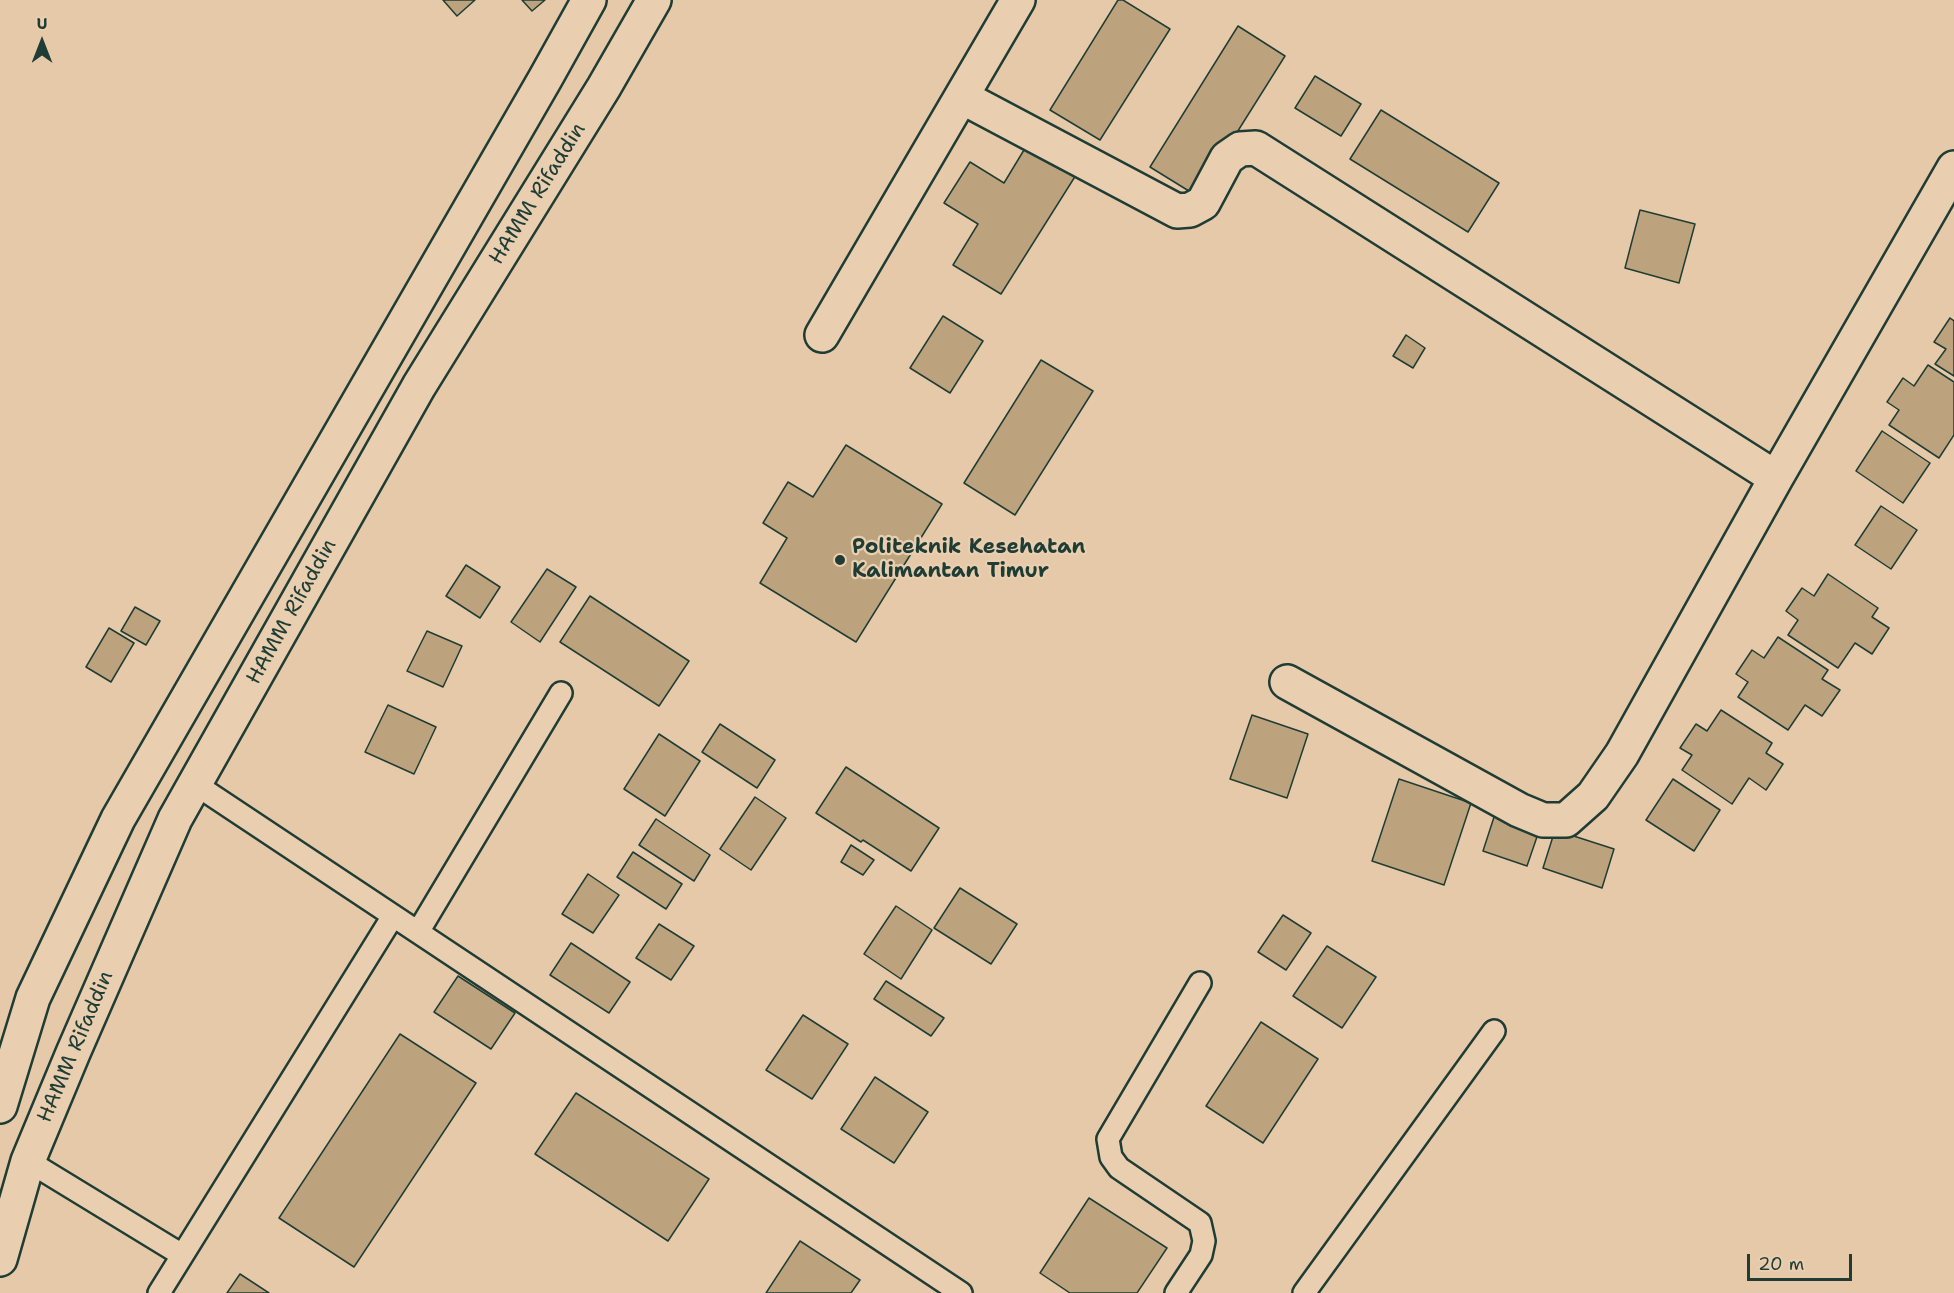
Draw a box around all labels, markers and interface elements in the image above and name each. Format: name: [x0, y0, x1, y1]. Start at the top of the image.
north arrow: [12, 12, 72, 72]
text: U: [37, 13, 47, 34]
street label: HAMM Rifaddin: [484, 119, 592, 269]
street label: HAMM Rifaddin: [242, 535, 342, 689]
place label: Politeknik Kesehatan Kalimantan Timur: [852, 535, 1085, 585]
marker: Politeknik Kesehatan Kalimantan Timur: [833, 553, 847, 567]
street label: HAMM Rifaddin: [33, 967, 119, 1127]
scale bar: [1750, 1242, 1855, 1280]
text: 20 m: [1758, 1252, 1804, 1276]

